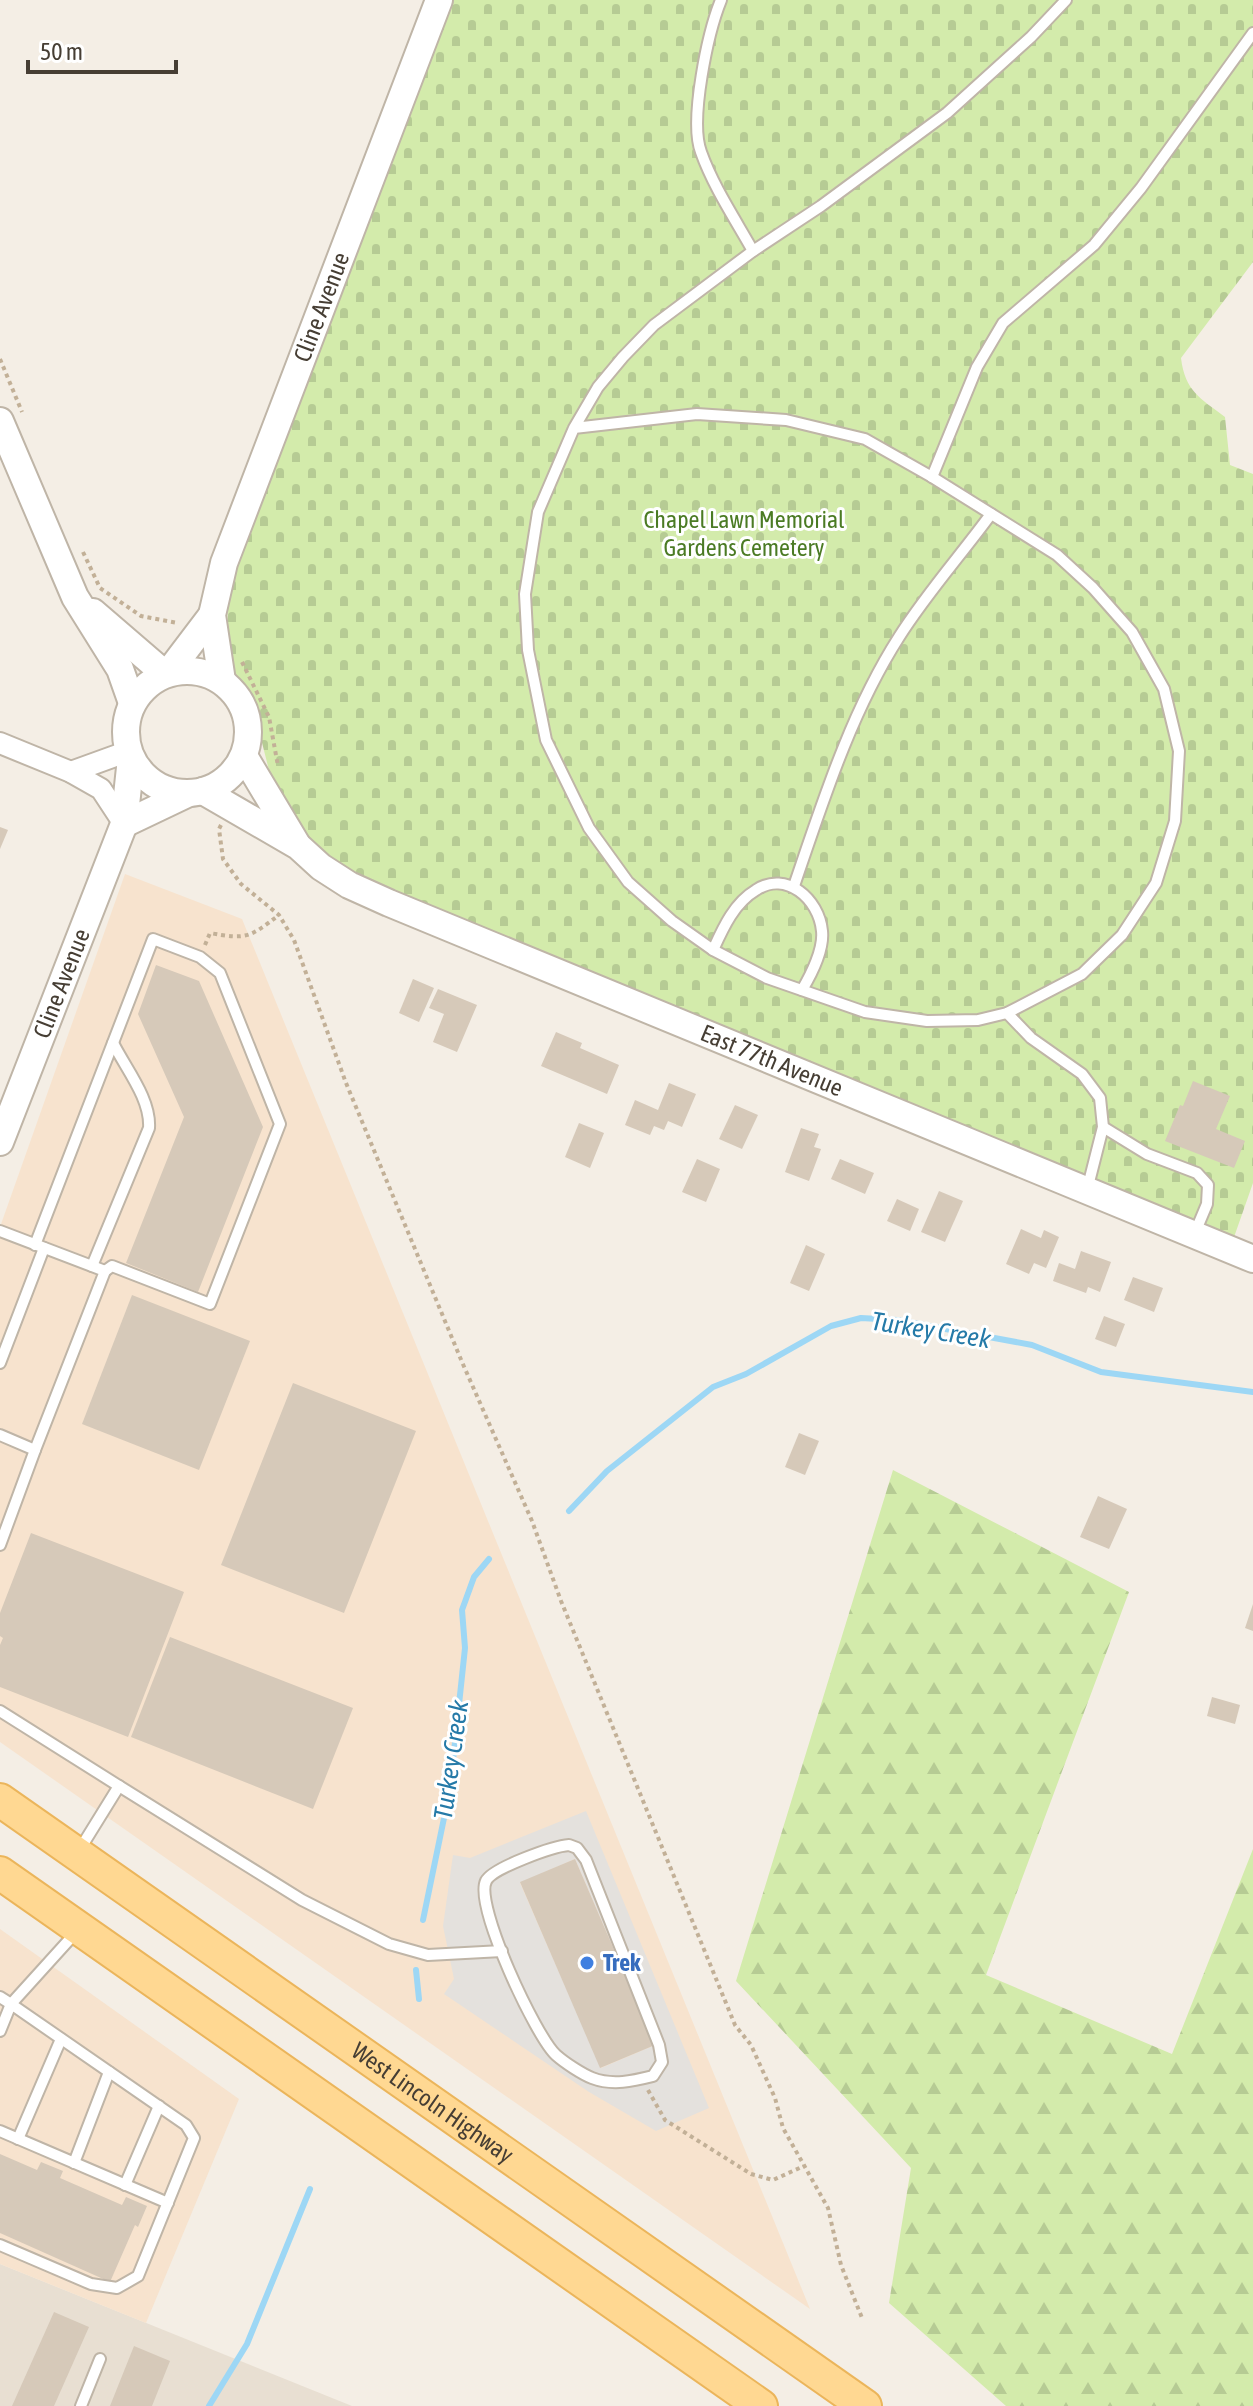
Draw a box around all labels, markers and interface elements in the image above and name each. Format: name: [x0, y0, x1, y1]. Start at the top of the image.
scale bar: [28, 24, 176, 74]
text: 50 m: [40, 38, 83, 65]
street label: Cline Avenue: [288, 248, 354, 366]
park label: Chapel Lawn Memorial Gardens Cemetery: [644, 506, 845, 561]
street label: Cline Avenue: [28, 925, 95, 1042]
street label: East 77th Avenue: [697, 1019, 847, 1101]
water label: Turkey Creek: [869, 1306, 993, 1354]
water label: Turkey Creek: [428, 1698, 474, 1822]
place label: Trek: [603, 1949, 641, 1976]
marker: Trek: [578, 1954, 596, 1972]
street label: West Lincoln Highway: [347, 2037, 519, 2168]

